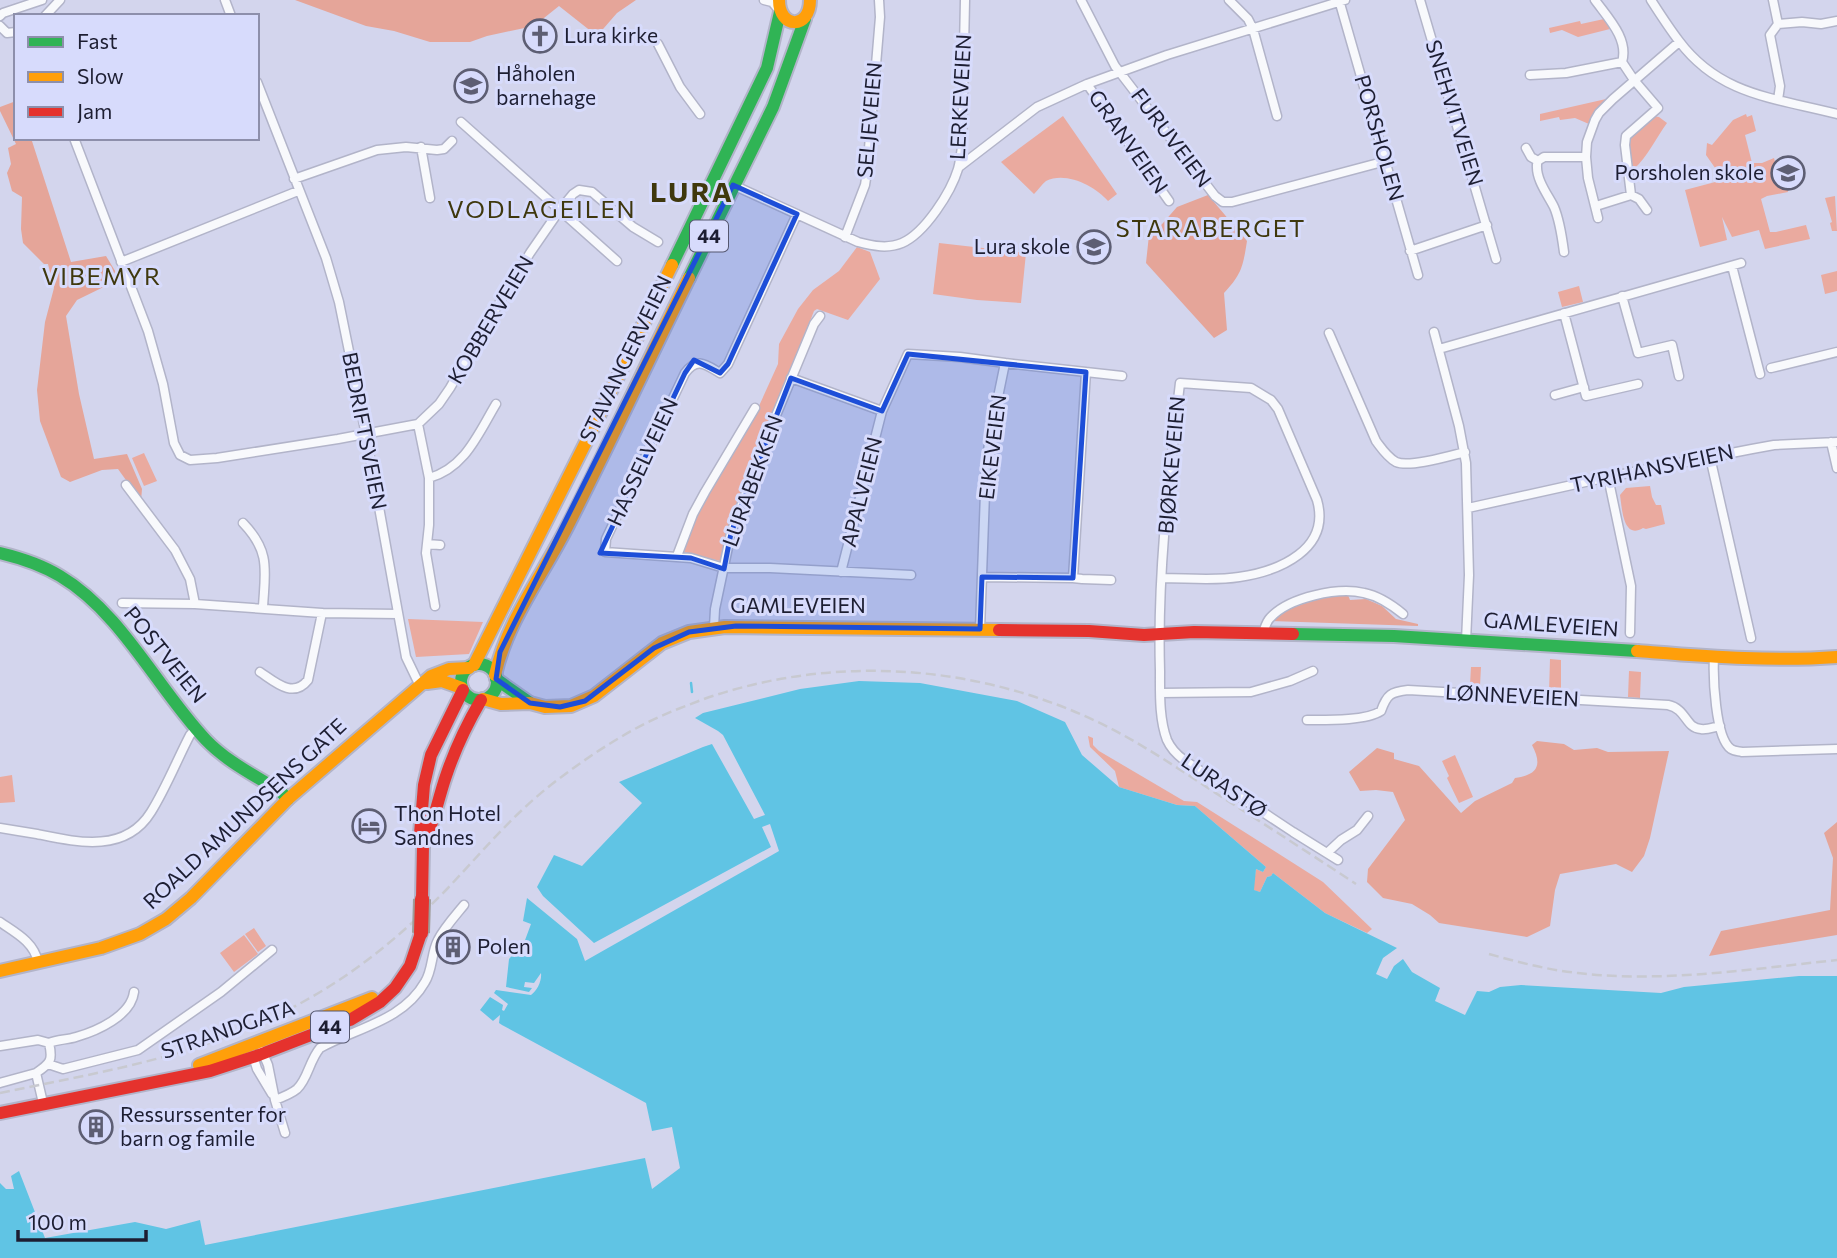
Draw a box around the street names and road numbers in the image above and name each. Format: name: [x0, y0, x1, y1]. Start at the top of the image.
street label: LERKEVEIEN: [944, 33, 975, 161]
street label: SNEHVITVEIEN: [1421, 37, 1489, 188]
street label: SELJEVEIEN: [851, 61, 886, 179]
street label: PORSHOLEN: [1351, 72, 1410, 203]
street label: FURUVEIEN: [1127, 83, 1218, 192]
street label: GRANVEIEN: [1084, 84, 1174, 198]
road number: 44: [690, 220, 728, 252]
street label: KOBBERVEIEN: [442, 251, 538, 388]
street label: STAVANGERVEIEN: [573, 271, 676, 446]
street label: BEDRIFTSVEIEN: [338, 350, 393, 512]
street label: HASSELVEIEN: [601, 393, 682, 530]
street label: EIKEVEIEN: [973, 393, 1010, 501]
street label: BJØRKEVEIEN: [1152, 395, 1189, 535]
street label: LURABEKKEN: [716, 411, 787, 550]
street label: APALVEIEN: [835, 434, 886, 549]
street label: TYRIHANSVEIEN: [1568, 438, 1736, 497]
street label: GAMLEVEIEN: [730, 592, 866, 617]
street label: POSTVEIEN: [120, 601, 213, 707]
street label: GAMLEVEIEN: [1483, 606, 1620, 641]
street label: LØNNEVEIEN: [1445, 679, 1580, 710]
street label: ROALD AMUNDSENS GATE: [137, 712, 351, 914]
street label: LURASTØ: [1177, 747, 1272, 822]
street label: STRANDGATA: [157, 994, 298, 1063]
road number: 44: [311, 1012, 349, 1042]

